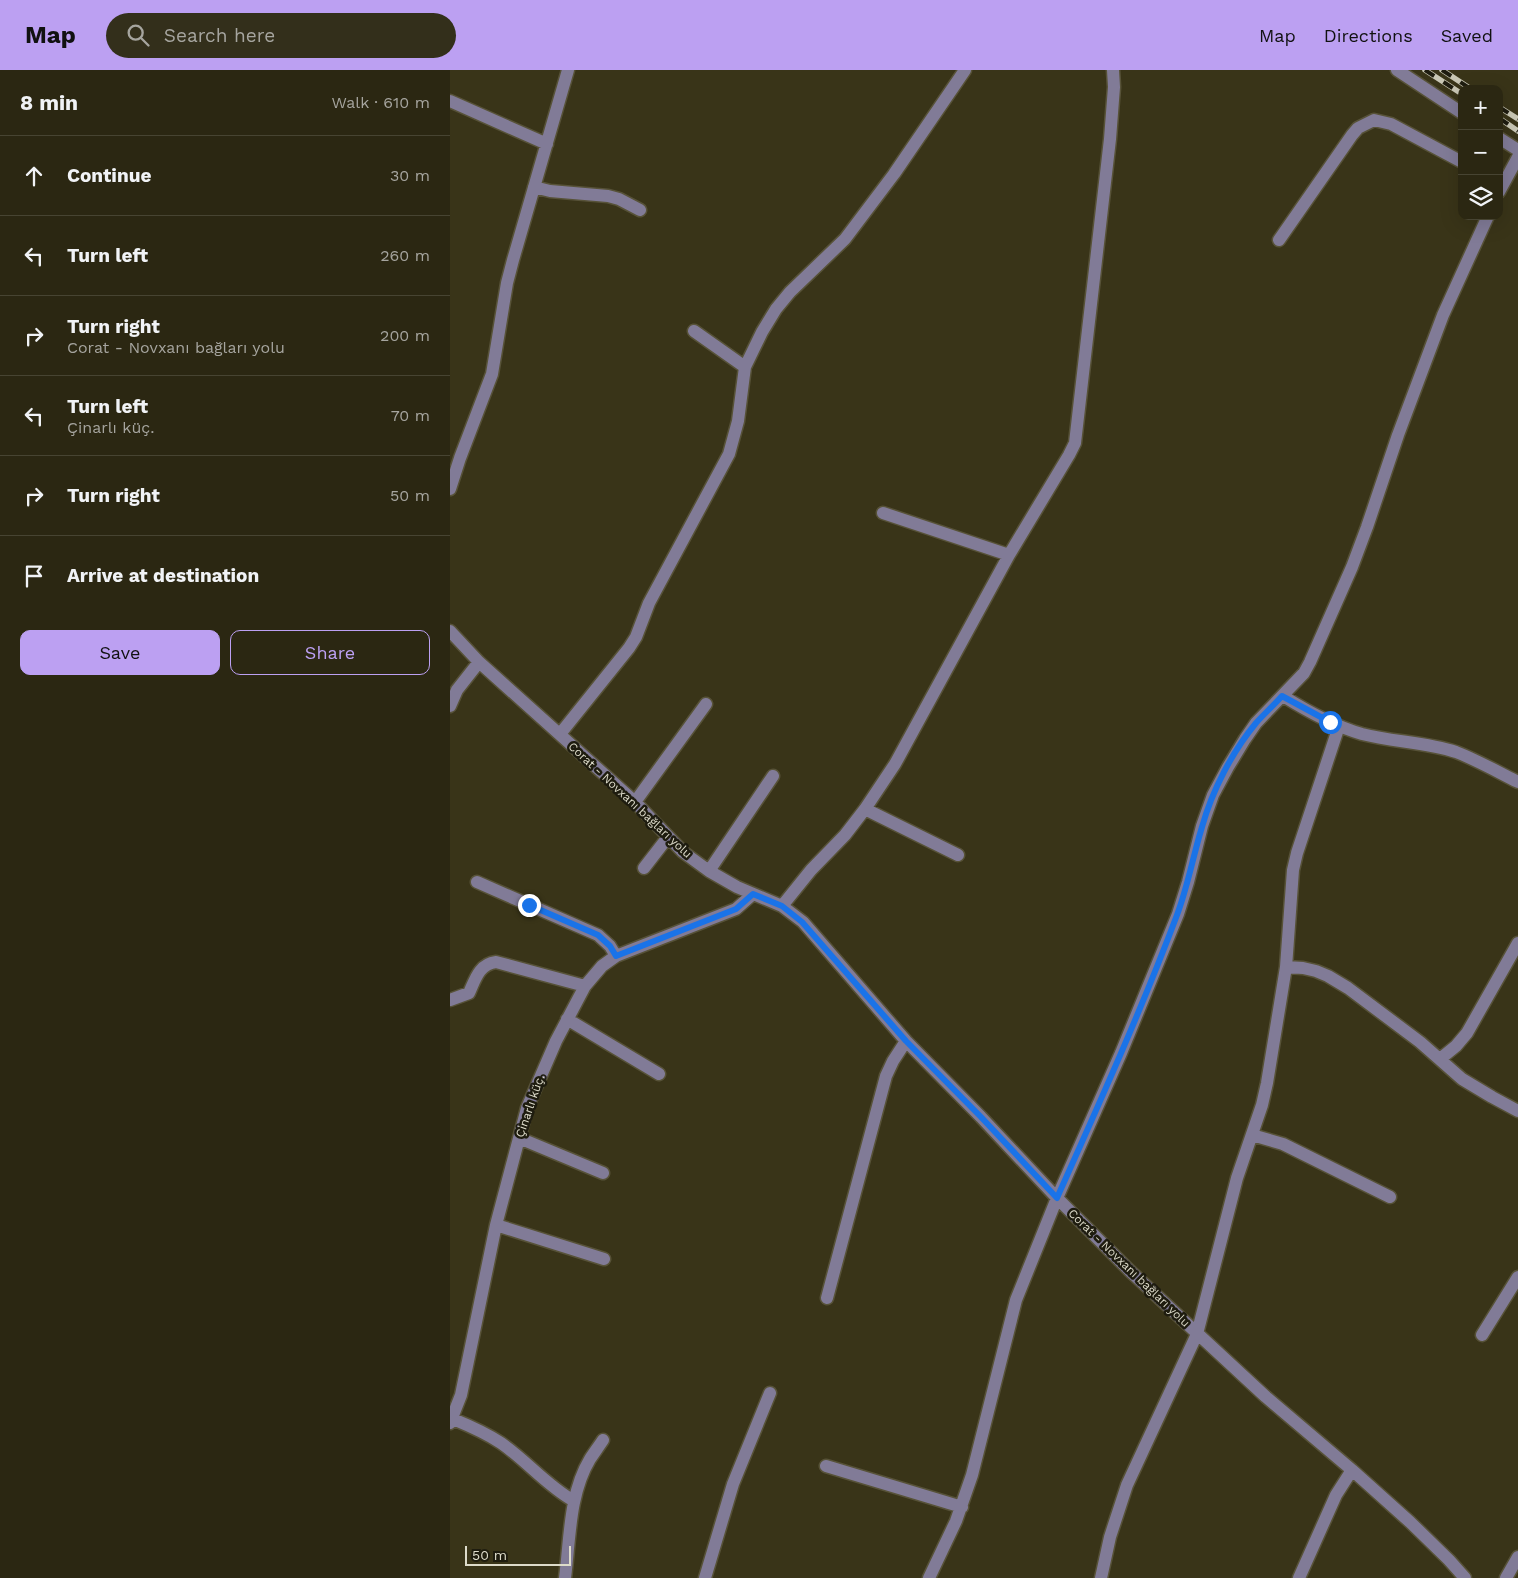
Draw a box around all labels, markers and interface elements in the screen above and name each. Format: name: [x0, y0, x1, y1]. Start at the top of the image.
search box: [106, 13, 456, 58]
text: Map: [25, 21, 76, 49]
icon: search: [124, 21, 152, 49]
text: Search here: [164, 24, 275, 47]
text: Map: [1259, 25, 1296, 46]
text: Directions: [1324, 25, 1413, 46]
text: Saved: [1441, 25, 1493, 46]
map controls: [1458, 85, 1503, 220]
button: +: [1458, 85, 1503, 130]
text: 8 min: [20, 90, 78, 115]
text: Walk · 610 m: [331, 93, 430, 112]
button: −: [1458, 130, 1503, 175]
icon: ahead: [20, 162, 48, 190]
text: Continue: [67, 164, 151, 187]
text: 30 m: [390, 166, 430, 185]
button: layers: [1458, 175, 1503, 220]
icon: left: [20, 242, 48, 270]
text: Turn left: [67, 244, 148, 267]
text: 260 m: [380, 246, 430, 265]
text: Turn right: [67, 315, 160, 338]
icon: right: [20, 322, 48, 350]
text: 200 m: [380, 326, 430, 345]
text: Corat - Novxanı bağları yolu: [67, 338, 285, 357]
text: Turn left: [67, 395, 148, 418]
icon: left: [20, 402, 48, 430]
text: 70 m: [391, 406, 430, 425]
text: Çinarlı küç.: [67, 418, 155, 437]
icon: right: [20, 482, 48, 510]
text: Turn right: [67, 484, 160, 507]
text: 50 m: [390, 486, 430, 505]
icon: arrive: [20, 562, 48, 590]
text: Arrive at destination: [67, 564, 259, 587]
button: Save: [20, 630, 220, 675]
button: Share: [230, 630, 430, 675]
route start: [1319, 711, 1342, 734]
street label: Corat - Novxanı bağları yolu: [565, 739, 695, 861]
route end: [518, 894, 541, 917]
street label: Çinarlı küç.: [513, 1073, 547, 1139]
street label: Corat - Novxanı bağları yolu: [1065, 1206, 1193, 1330]
scale bar: [465, 1543, 571, 1566]
text: 50 m: [472, 1547, 507, 1563]

